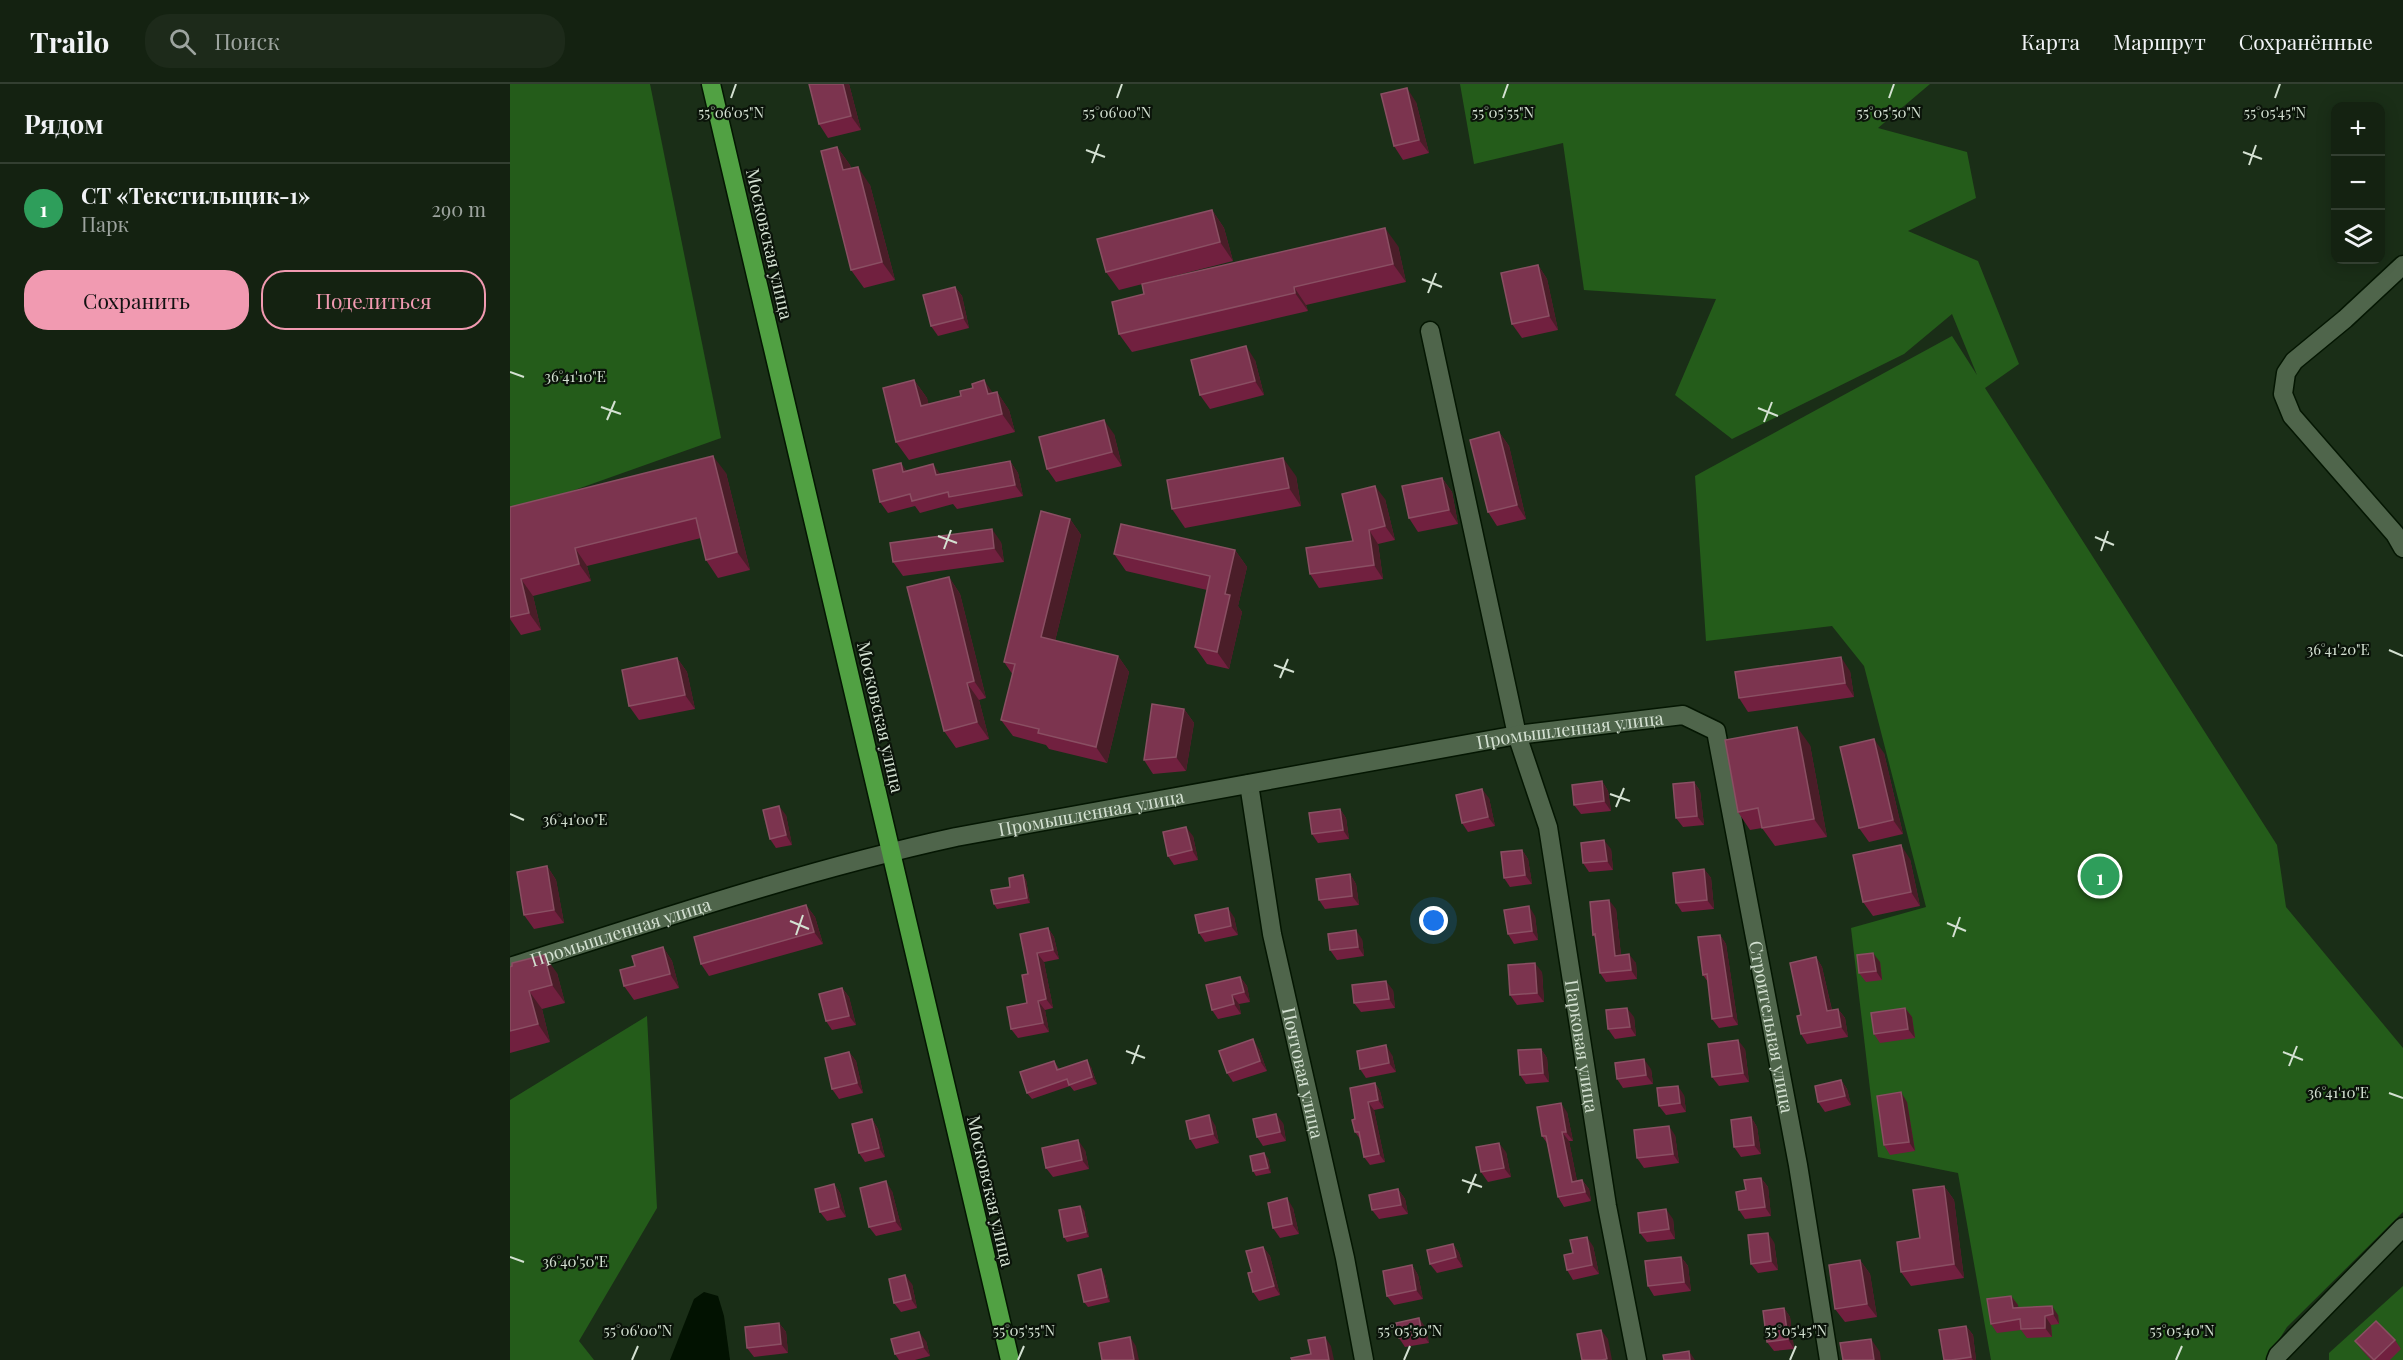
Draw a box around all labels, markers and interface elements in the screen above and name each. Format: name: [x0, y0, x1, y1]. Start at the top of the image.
search box: [145, 14, 565, 68]
text: Trailo: [30, 23, 109, 60]
icon: search: [166, 25, 199, 58]
text: Поиск: [214, 26, 280, 56]
text: Карта: [2021, 27, 2080, 55]
text: Маршрут: [2113, 27, 2206, 55]
text: Сохранённые: [2239, 27, 2373, 55]
text: 55°06'05"N: [698, 102, 765, 122]
text: 55°06'00"N: [1083, 102, 1152, 122]
text: 55°05'55"N: [1472, 102, 1535, 122]
text: 55°05'50"N: [1857, 102, 1922, 122]
text: 55°05'45"N: [2244, 102, 2307, 122]
map controls: [2331, 102, 2385, 264]
button: +: [2331, 102, 2385, 156]
text: Рядом: [24, 106, 103, 141]
button: −: [2331, 156, 2385, 210]
street label: Московская улица: [741, 166, 799, 322]
text: СТ «Текстильщик-1»: [81, 180, 310, 210]
text: 1: [40, 195, 47, 222]
text: 290 m: [432, 195, 486, 222]
text: Парк: [81, 210, 129, 237]
button: layers: [2331, 210, 2385, 264]
button: Сохранить: [24, 270, 249, 330]
button: Поделиться: [261, 270, 486, 330]
text: 36°41'10"E: [544, 366, 606, 386]
street label: Московская улица: [852, 639, 910, 795]
text: 36°41'20"E: [2306, 639, 2370, 659]
street label: Промышленная улица: [1474, 705, 1665, 754]
street label: Промышленная улица: [996, 784, 1186, 841]
text: 36°41'00"E: [543, 809, 607, 829]
pin: 1: [2080, 854, 2120, 898]
street label: Промышленная улица: [527, 892, 714, 972]
your location: [1419, 906, 1448, 935]
street label: Строительная улица: [1744, 939, 1800, 1115]
street label: Парковая улица: [1560, 978, 1604, 1114]
street label: Почтовая улица: [1277, 1005, 1330, 1141]
text: 36°41'10"E: [2307, 1082, 2369, 1102]
street label: Московская улица: [962, 1113, 1020, 1269]
text: 36°40'50"E: [542, 1251, 608, 1271]
text: 55°06'00"N: [604, 1320, 673, 1340]
text: 55°05'55"N: [993, 1320, 1056, 1340]
text: 55°05'50"N: [1378, 1320, 1443, 1340]
text: 55°05'45"N: [1765, 1320, 1828, 1340]
text: 55°05'40"N: [2150, 1320, 2215, 1340]

